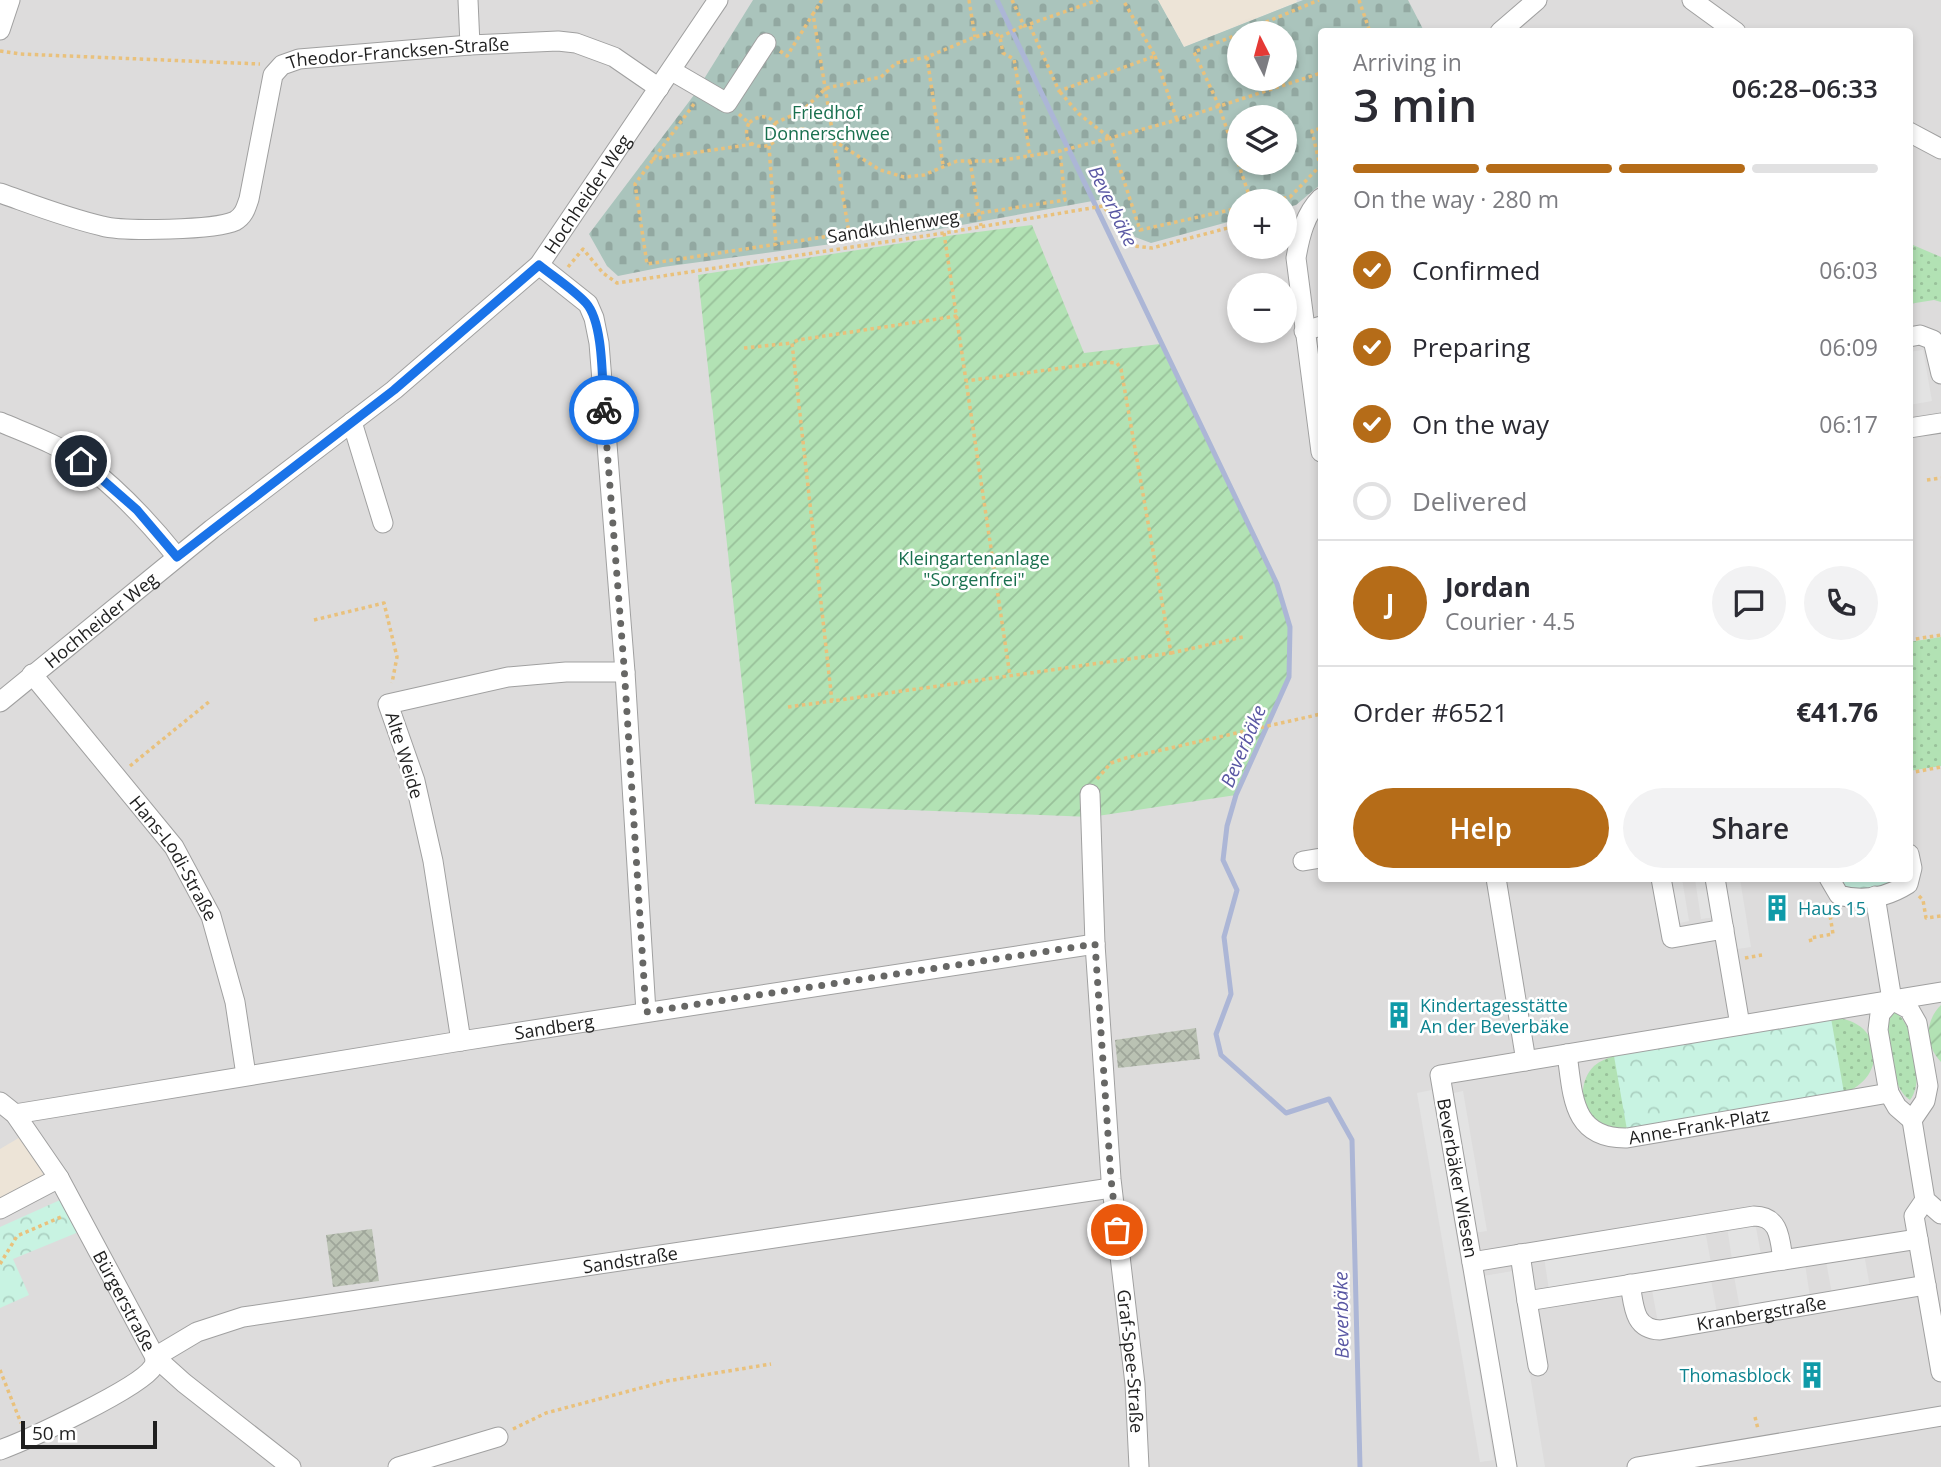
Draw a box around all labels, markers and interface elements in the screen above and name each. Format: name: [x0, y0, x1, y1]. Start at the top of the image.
north arrow: [1227, 21, 1297, 91]
map controls: [1227, 21, 1297, 343]
street label: Theodor-Francksen-Straße: [283, 31, 510, 74]
text: Arriving in: [1353, 46, 1462, 78]
text: 06:28–06:33: [1732, 70, 1878, 106]
text: 3 min: [1353, 73, 1477, 135]
park label: Friedhof Donnerschwee: [764, 100, 890, 145]
button: layers: [1227, 105, 1297, 175]
street label: Hochheider Weg: [538, 129, 636, 258]
water label: Beverbäke: [1082, 161, 1144, 251]
text: On the way · 280 m: [1353, 183, 1559, 215]
button: +: [1227, 189, 1297, 259]
street label: Sandkuhlenweg: [825, 204, 961, 248]
icon: check: [1353, 251, 1391, 289]
text: Confirmed: [1412, 252, 1540, 288]
text: 06:03: [1819, 254, 1878, 286]
button: −: [1227, 273, 1297, 343]
icon: check: [1353, 328, 1391, 366]
text: Preparing: [1412, 329, 1530, 365]
text: 06:09: [1819, 331, 1878, 363]
courier: [569, 375, 639, 445]
icon: bike: [585, 391, 623, 429]
icon: check: [1353, 405, 1391, 443]
text: On the way: [1412, 406, 1549, 442]
text: 06:17: [1819, 408, 1878, 440]
pin: [51, 431, 111, 491]
icon: home: [62, 442, 100, 480]
text: Delivered: [1412, 483, 1527, 519]
park label: Kleingartenanlage "Sorgenfrei": [898, 546, 1050, 591]
street label: Hochheider Weg: [39, 566, 162, 673]
button: chat: [1712, 566, 1786, 640]
button: phone: [1804, 566, 1878, 640]
text: Jordan: [1445, 569, 1531, 605]
text: J: [1386, 585, 1394, 621]
text: Courier · 4.5: [1445, 605, 1575, 637]
text: Order #6521: [1353, 694, 1508, 730]
text: €41.76: [1796, 694, 1878, 730]
water label: Beverbäke: [1214, 701, 1272, 791]
street label: Alte Weide: [380, 709, 430, 801]
button: Help: [1353, 788, 1609, 868]
button: Share: [1623, 788, 1878, 868]
street label: Hans-Lodi-Straße: [124, 790, 223, 925]
building icon: Haus 15: [1762, 893, 1792, 923]
place label: Haus 15: [1798, 896, 1866, 920]
place label: Kindertagesstätte An der Beverbäke: [1420, 993, 1569, 1038]
building icon: Kindertagesstätte An der Beverbäke: [1384, 1000, 1414, 1030]
street label: Sandberg: [513, 1009, 596, 1045]
street label: Beverbäker Wiesen: [1432, 1096, 1484, 1260]
street label: Anne-Frank-Platz: [1627, 1102, 1771, 1150]
pin: [1087, 1200, 1147, 1260]
icon: bag: [1098, 1211, 1136, 1249]
street label: Sandstraße: [581, 1241, 679, 1278]
street label: Bürgerstraße: [88, 1246, 162, 1355]
water label: Beverbäke: [1327, 1271, 1355, 1359]
street label: Graf-Spee-Straße: [1112, 1288, 1149, 1434]
street label: Kranbergstraße: [1694, 1290, 1828, 1336]
building icon: Thomasblock: [1797, 1360, 1827, 1390]
place label: Thomasblock: [1680, 1363, 1792, 1387]
scale bar: [21, 1418, 158, 1450]
text: 50 m: [32, 1420, 76, 1446]

